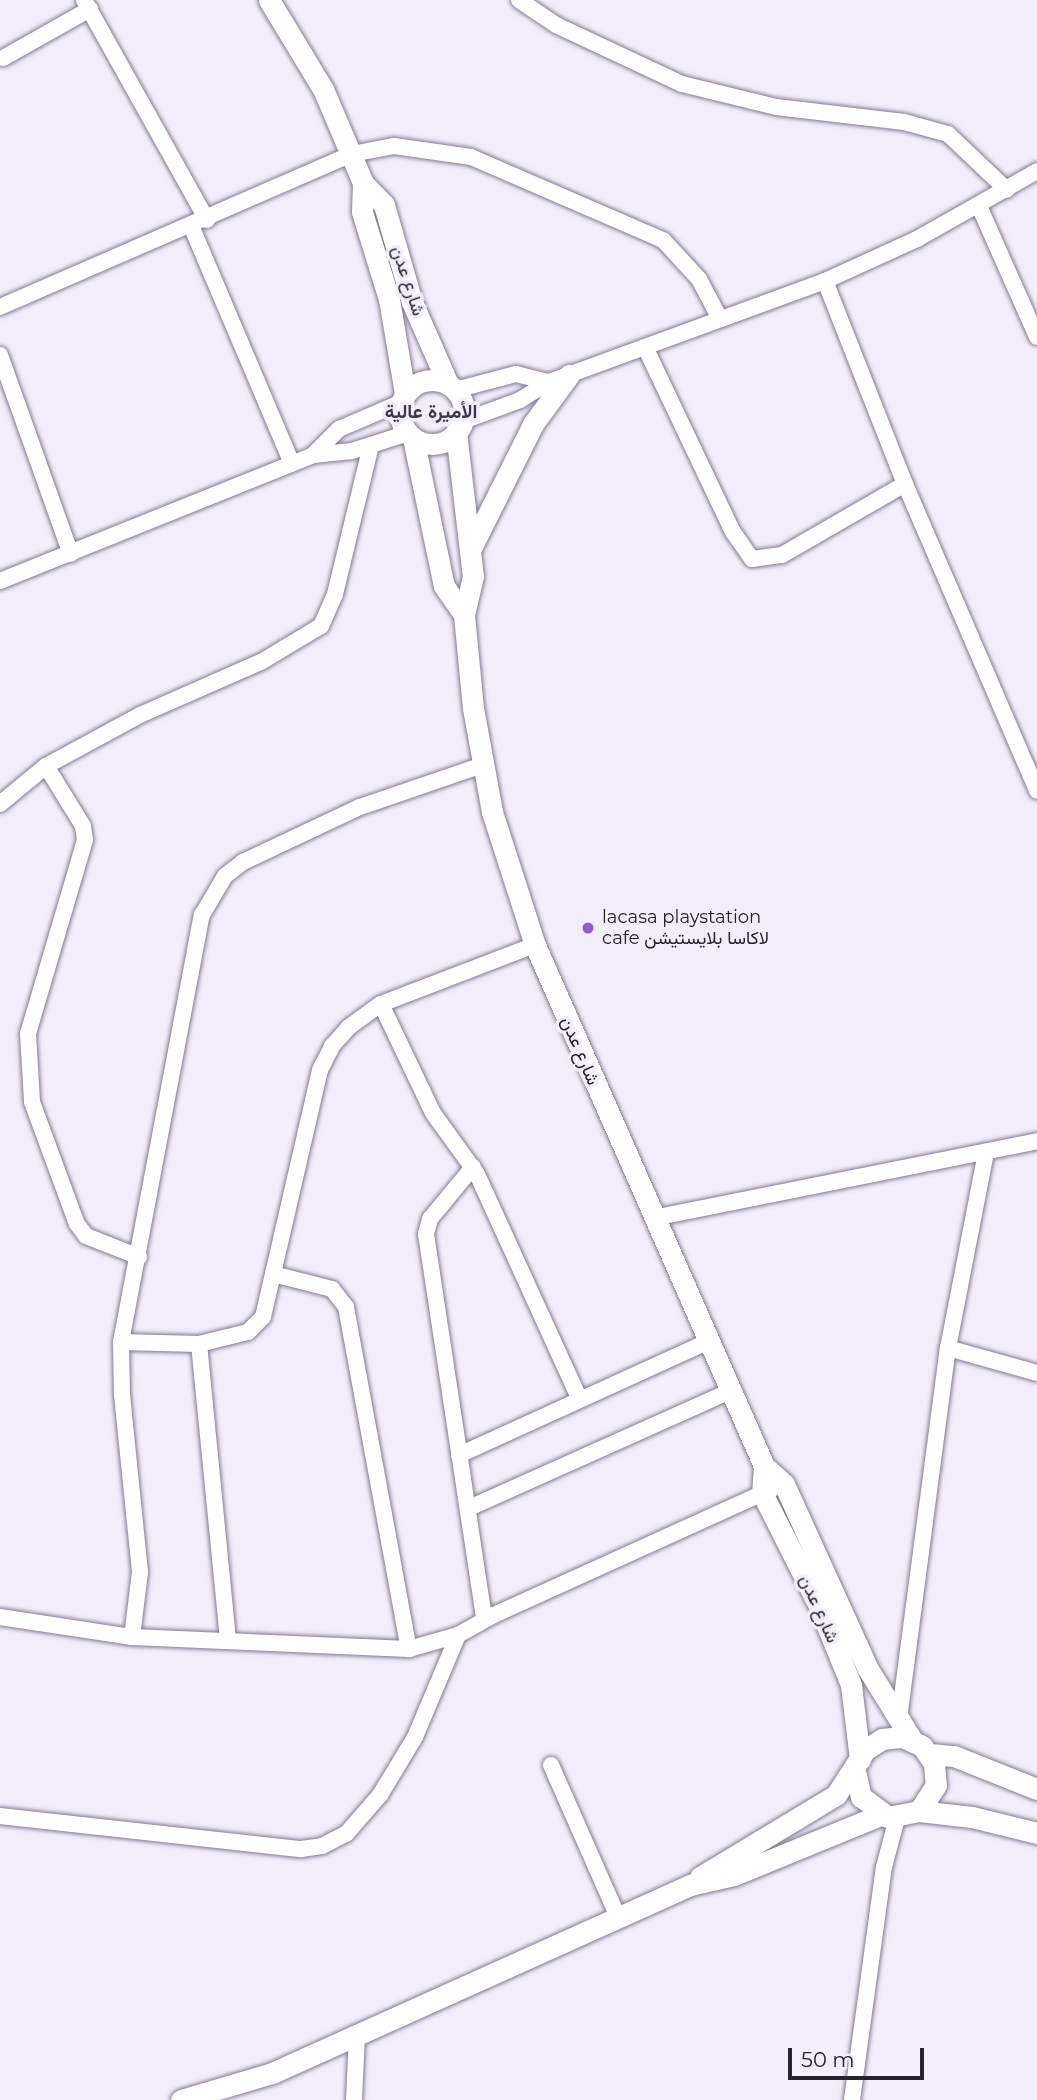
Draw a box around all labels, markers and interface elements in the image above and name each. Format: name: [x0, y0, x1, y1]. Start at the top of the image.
street label: شارع عدن: [387, 243, 429, 319]
district label: الأميرة عالية: [385, 401, 477, 423]
place label: lacasa playstation cafe لاكاسا بلايستيشن: [602, 907, 769, 950]
marker: lacasa playstation cafe لاكاسا بلايستيشن: [580, 920, 596, 936]
street label: شارع عدن: [556, 1014, 604, 1088]
street label: شارع عدن: [794, 1572, 844, 1646]
scale bar: [792, 2034, 928, 2078]
text: 50 m: [801, 2047, 855, 2072]

